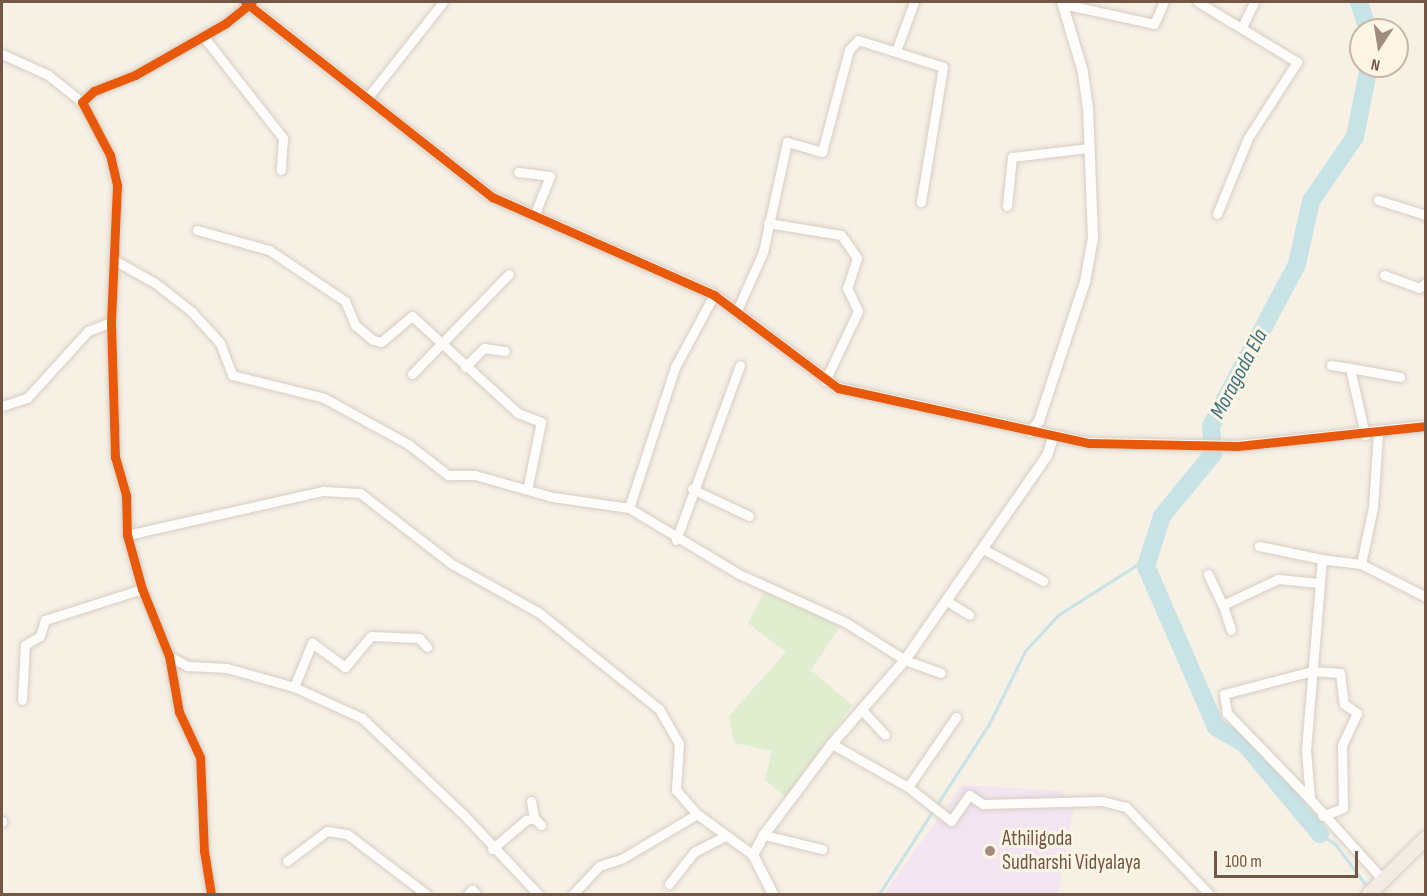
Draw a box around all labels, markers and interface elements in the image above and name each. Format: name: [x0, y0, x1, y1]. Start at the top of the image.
north arrow: [1349, 18, 1409, 78]
text: N: [1369, 54, 1382, 74]
water label: Moragoda Ela: [1204, 325, 1274, 423]
place label: Athiligoda Sudharshi Vidyalaya: [1002, 826, 1141, 876]
scale bar: [1217, 839, 1361, 877]
marker: Athiligoda Sudharshi Vidyalaya: [983, 844, 997, 858]
text: 100 m: [1225, 851, 1262, 872]

